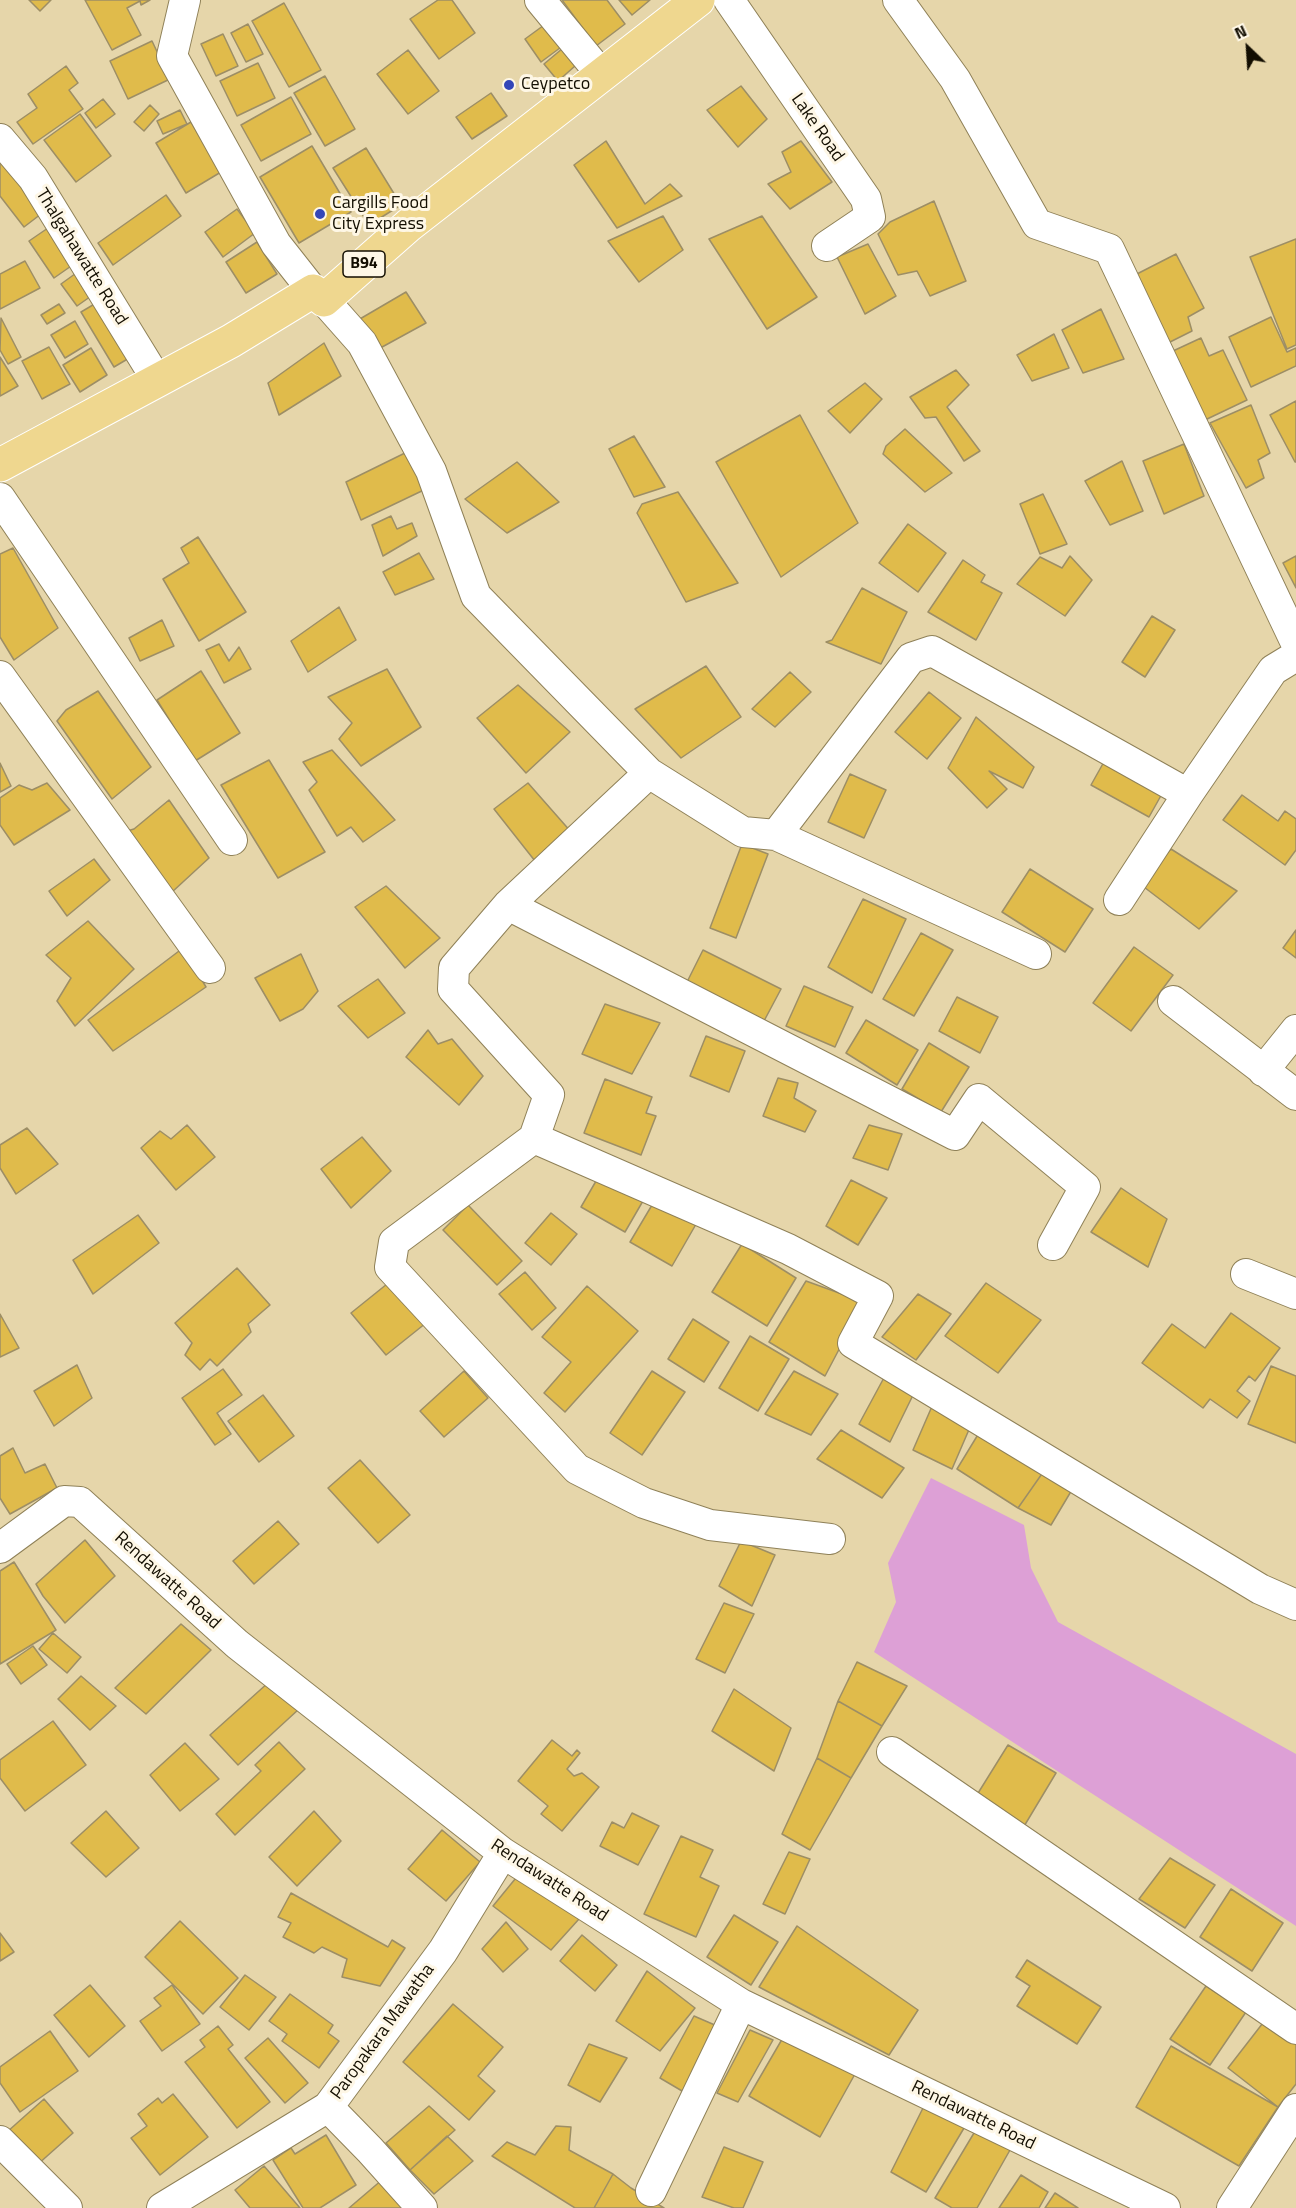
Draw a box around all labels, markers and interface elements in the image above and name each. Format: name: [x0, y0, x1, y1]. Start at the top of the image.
north arrow: [1218, 18, 1278, 78]
text: N: [1230, 18, 1250, 45]
place label: Ceypetco: [521, 74, 590, 96]
marker: Ceypetco: [502, 78, 516, 92]
street label: Lake Road: [786, 90, 848, 166]
street label: Thalgahawatte Road: [30, 185, 132, 329]
place label: Cargills Food City Express: [332, 193, 428, 236]
marker: Cargills Food City Express: [313, 207, 327, 221]
road number: B94: [343, 251, 385, 277]
street label: Rendawatte Road: [109, 1528, 225, 1634]
street label: Rendawatte Road: [486, 1835, 612, 1927]
street label: Paropakara Mawatha: [327, 1960, 439, 2104]
street label: Rendawatte Road: [907, 2077, 1039, 2155]

